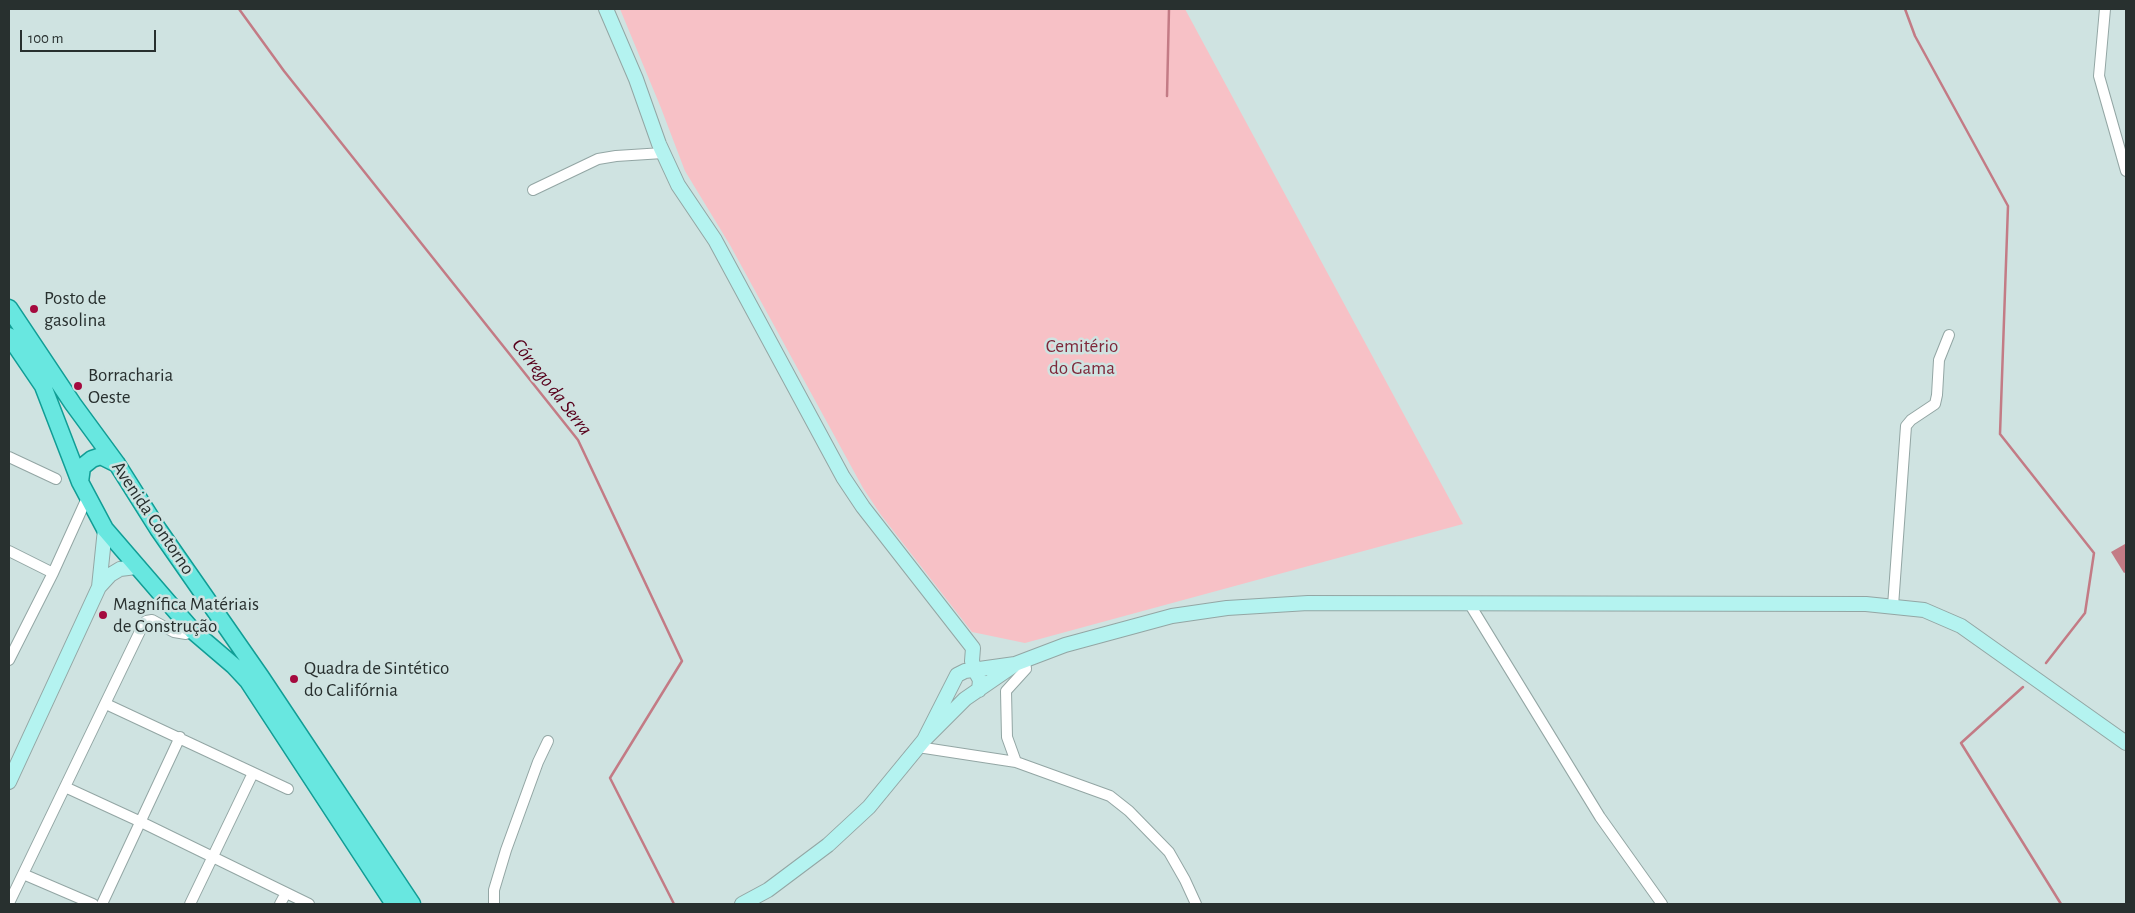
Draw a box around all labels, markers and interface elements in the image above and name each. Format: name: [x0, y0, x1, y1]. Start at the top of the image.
scale bar: [22, 20, 159, 52]
text: 100 m: [28, 31, 63, 46]
place label: Posto de gasolina: [44, 287, 106, 331]
marker: Posto de gasolina: [28, 303, 40, 315]
water label: Córrego da Serra: [507, 334, 597, 440]
park label: Cemitério do Gama: [1046, 335, 1118, 379]
place label: Borracharia Oeste: [88, 364, 173, 408]
marker: Borracharia Oeste: [72, 380, 84, 392]
street label: Avenida Contorno: [107, 457, 199, 579]
place label: Magnífica Matériais de Construção: [113, 593, 259, 637]
marker: Magnífica Matériais de Construção: [97, 609, 109, 621]
place label: Quadra de Sintético do Califórnia: [304, 657, 449, 701]
marker: Quadra de Sintético do Califórnia: [288, 673, 300, 685]

